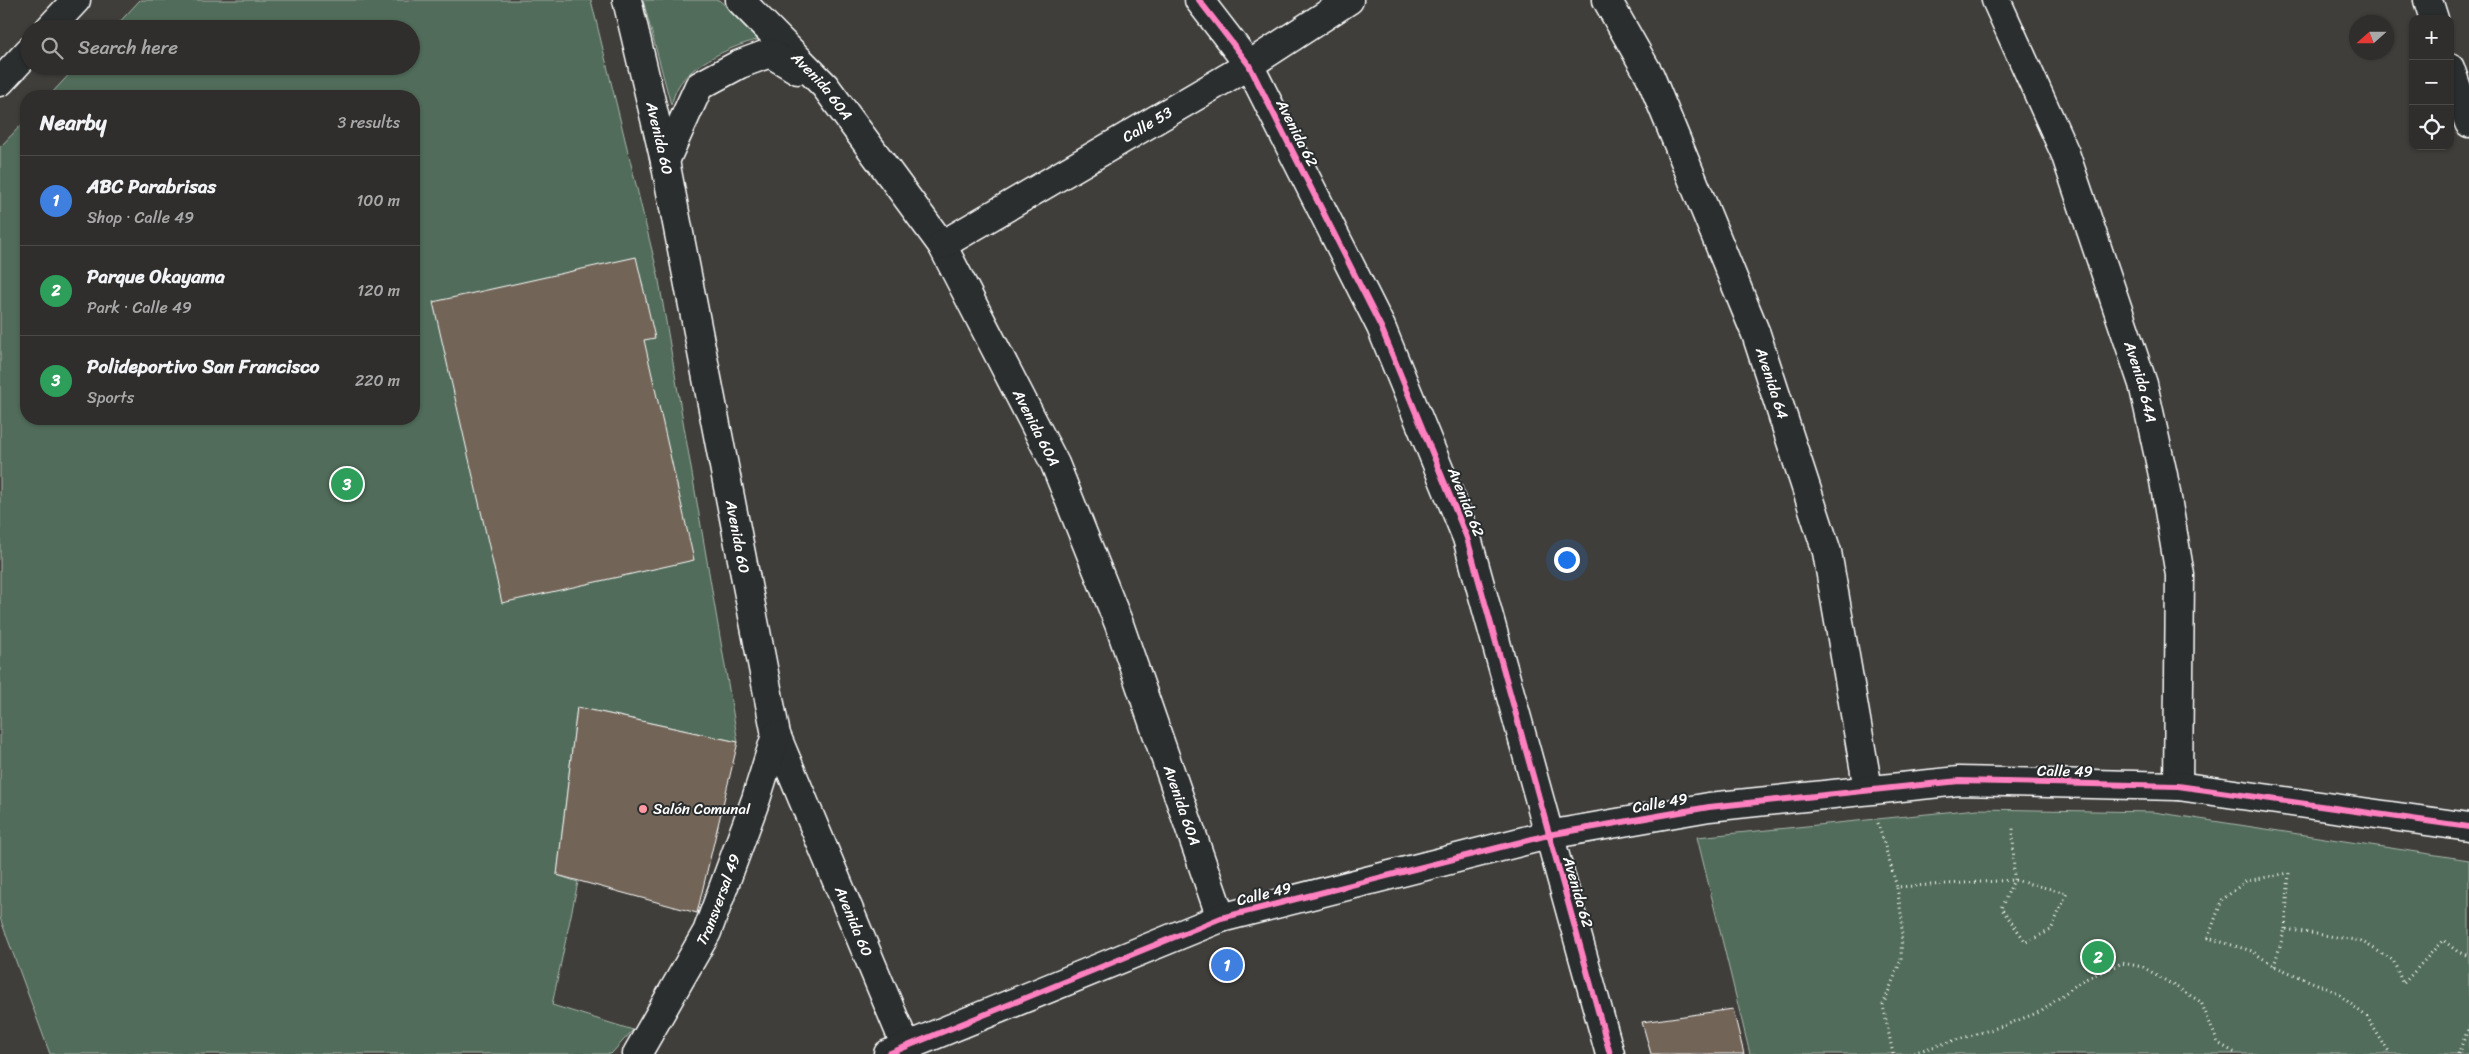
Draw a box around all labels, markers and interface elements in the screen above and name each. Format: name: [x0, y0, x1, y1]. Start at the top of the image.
north arrow: [2349, 15, 2394, 60]
map controls: [2409, 15, 2454, 150]
button: +: [2409, 15, 2454, 60]
search box: [20, 20, 420, 75]
text: Search here: [78, 31, 178, 64]
icon: search: [38, 34, 66, 62]
street label: Avenida 60A: [784, 45, 859, 126]
button: −: [2409, 60, 2454, 105]
street label: Avenida 62: [1268, 94, 1325, 172]
street label: Avenida 60: [638, 98, 680, 177]
street label: Calle 53: [1117, 100, 1177, 150]
text: Nearby: [40, 104, 106, 142]
button: locate: [2409, 105, 2454, 150]
text: 3 results: [337, 108, 400, 137]
text: ABC Parabrisas: [87, 170, 216, 203]
text: 1: [53, 186, 59, 215]
text: 100 m: [356, 186, 400, 215]
text: Shop · Calle 49: [87, 203, 194, 232]
text: Parque Okayama: [87, 260, 225, 293]
text: 2: [51, 276, 61, 305]
text: 120 m: [357, 276, 400, 305]
text: Park · Calle 49: [87, 293, 192, 322]
street label: Avenida 64A: [2116, 337, 2164, 425]
street label: Avenida 64: [1748, 343, 1796, 422]
text: Polideportivo San Francisco: [87, 350, 319, 383]
text: 3: [52, 366, 60, 395]
text: 220 m: [355, 366, 400, 395]
text: Sports: [87, 383, 134, 412]
street label: Avenida 60A: [1005, 384, 1067, 471]
street label: Avenida 62: [1440, 462, 1492, 541]
pin: 3: [331, 465, 363, 503]
street label: Avenida 60: [718, 497, 757, 575]
your location: [1554, 547, 1580, 573]
street label: Calle 49: [2037, 758, 2093, 784]
street label: Avenida 60A: [1156, 760, 1208, 849]
street label: Calle 49: [1630, 785, 1690, 821]
place label: Salón Comunal: [653, 796, 751, 822]
marker: Salón Comunal: [637, 803, 649, 815]
street label: Transversal 49: [689, 850, 748, 950]
street label: Avenida 62: [1555, 852, 1601, 931]
street label: Calle 49: [1234, 875, 1294, 913]
street label: Avenida 60: [827, 881, 880, 961]
pin: 2: [2082, 938, 2114, 976]
pin: 1: [1211, 946, 1243, 984]

